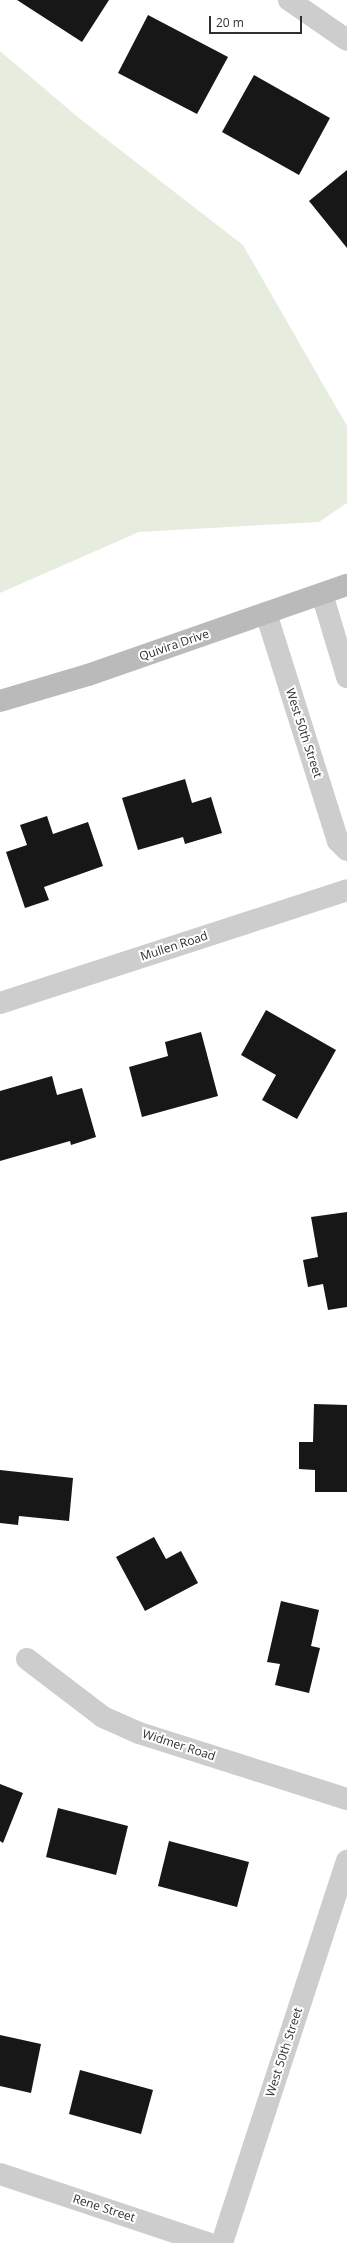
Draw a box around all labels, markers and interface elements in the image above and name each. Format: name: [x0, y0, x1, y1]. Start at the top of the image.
scale bar: [211, 8, 304, 34]
text: 20 m: [216, 14, 244, 31]
street label: Quivira Drive: [137, 626, 211, 664]
street label: West 50th Street: [283, 687, 325, 779]
street label: Mullen Road: [138, 928, 210, 964]
street label: Widmer Road: [141, 1726, 217, 1764]
street label: West 50th Street: [263, 2006, 305, 2098]
street label: Rene Street: [71, 2191, 137, 2225]

